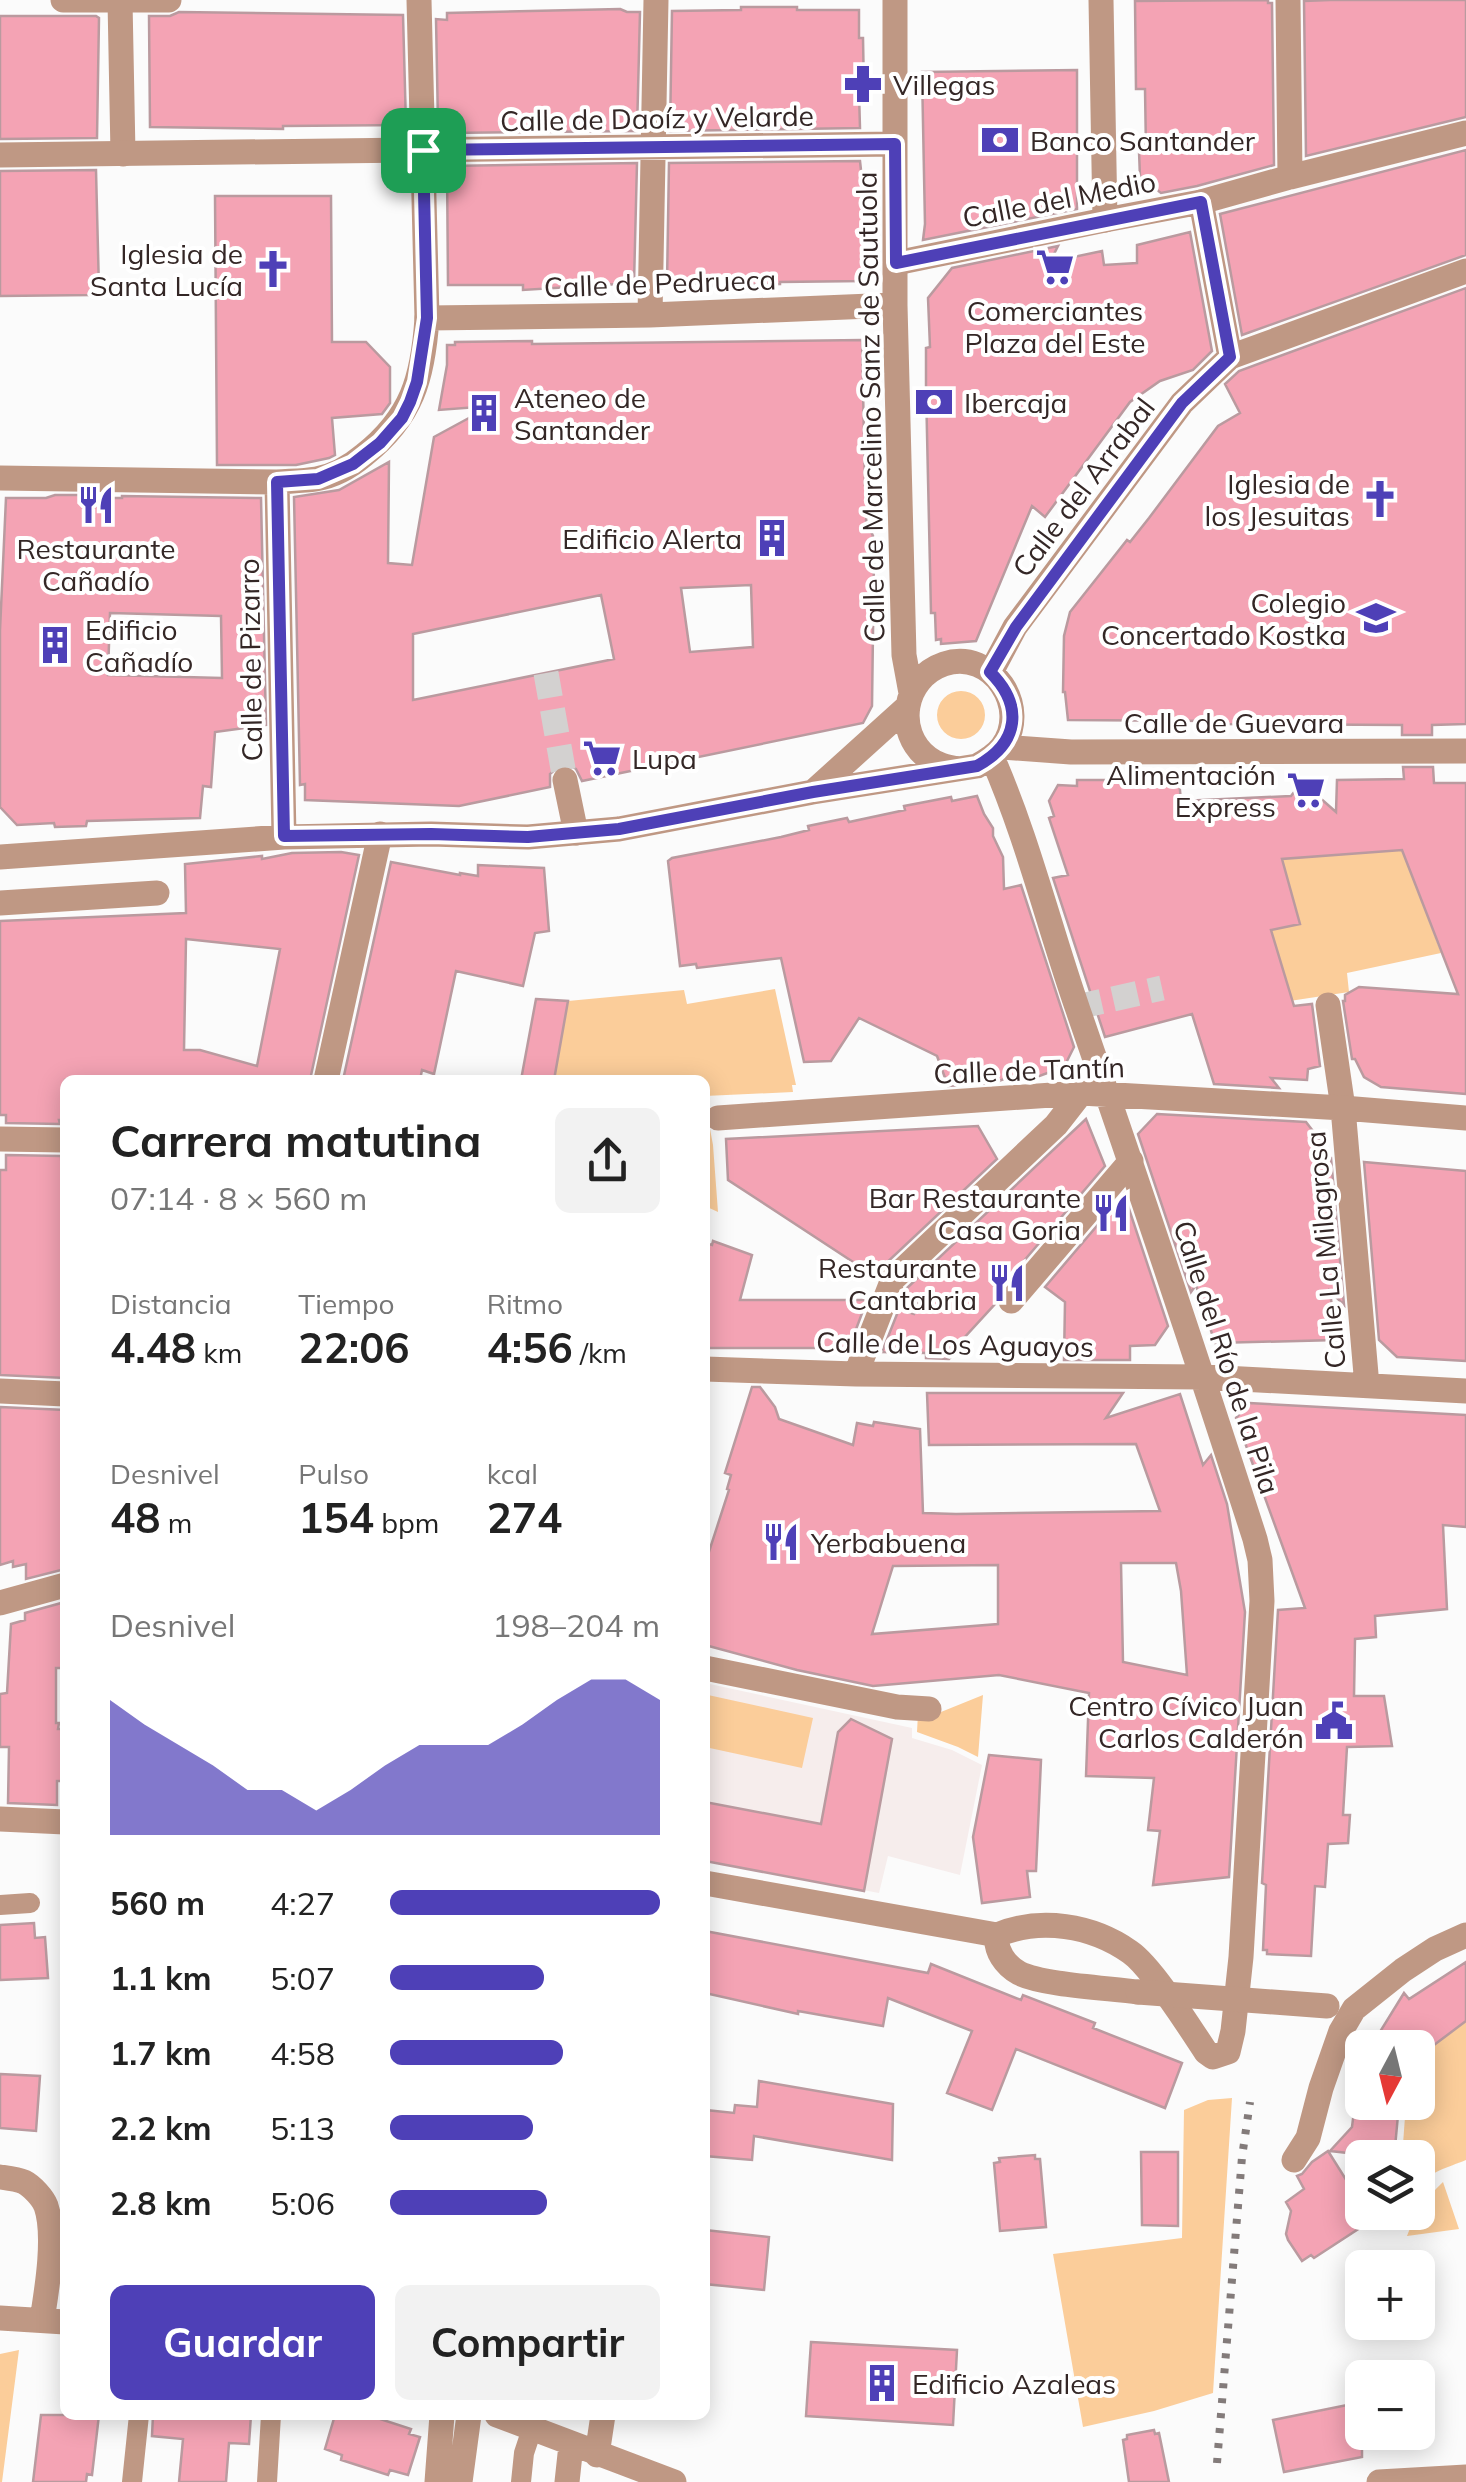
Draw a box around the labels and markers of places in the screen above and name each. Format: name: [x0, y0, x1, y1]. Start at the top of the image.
pharmacy icon: Villegas: [842, 63, 884, 105]
place label: Villegas: [893, 67, 995, 102]
pin: [381, 108, 466, 193]
bank icon: Banco Santander: [979, 119, 1021, 161]
place label: Banco Santander: [1030, 123, 1256, 158]
place label: Iglesia de Santa Lucía: [90, 236, 243, 303]
supermarket icon: Comerciantes Plaza del Este: [1034, 246, 1076, 288]
church icon: Iglesia de Santa Lucía: [252, 248, 294, 290]
place label: Comerciantes Plaza del Este: [964, 293, 1146, 360]
place label: Ateneo de Santander: [514, 380, 651, 447]
bank icon: Ibercaja: [913, 381, 955, 423]
place label: Ibercaja: [964, 385, 1067, 420]
building icon: Ateneo de Santander: [463, 392, 505, 434]
place label: Iglesia de los Jesuitas: [1205, 466, 1350, 533]
church icon: Iglesia de los Jesuitas: [1359, 478, 1401, 520]
restaurant icon: Restaurante Cañadío: [75, 484, 117, 526]
building icon: Edificio Alerta: [751, 517, 793, 559]
place label: Edificio Alerta: [562, 521, 742, 556]
place label: Restaurante Cañadío: [17, 531, 175, 598]
place label: Colegio Concertado Kostka: [1101, 585, 1346, 652]
school or university icon: Colegio Concertado Kostka: [1355, 597, 1397, 639]
place label: Edificio Cañadío: [85, 612, 193, 679]
building icon: Edificio Cañadío: [34, 624, 76, 666]
supermarket icon: Lupa: [581, 737, 623, 779]
place label: Lupa: [632, 741, 697, 776]
place label: Alimentación Express: [1106, 757, 1276, 824]
supermarket icon: Alimentación Express: [1285, 769, 1327, 811]
place label: Bar Restaurante Casa Goria: [869, 1180, 1081, 1247]
restaurant icon: Bar Restaurante Casa Goria: [1090, 1192, 1132, 1234]
place label: Restaurante Cantabria: [818, 1250, 977, 1317]
restaurant icon: Restaurante Cantabria: [986, 1262, 1028, 1304]
restaurant icon: Yerbabuena: [760, 1521, 802, 1563]
place label: Yerbabuena: [810, 1525, 966, 1560]
place label: Centro Cívico Juan Carlos Calderón: [1068, 1688, 1304, 1755]
public building icon: Centro Cívico Juan Carlos Calderón: [1313, 1700, 1355, 1742]
building icon: Edificio Azaleas: [861, 2362, 903, 2404]
place label: Edificio Azaleas: [912, 2366, 1116, 2401]

